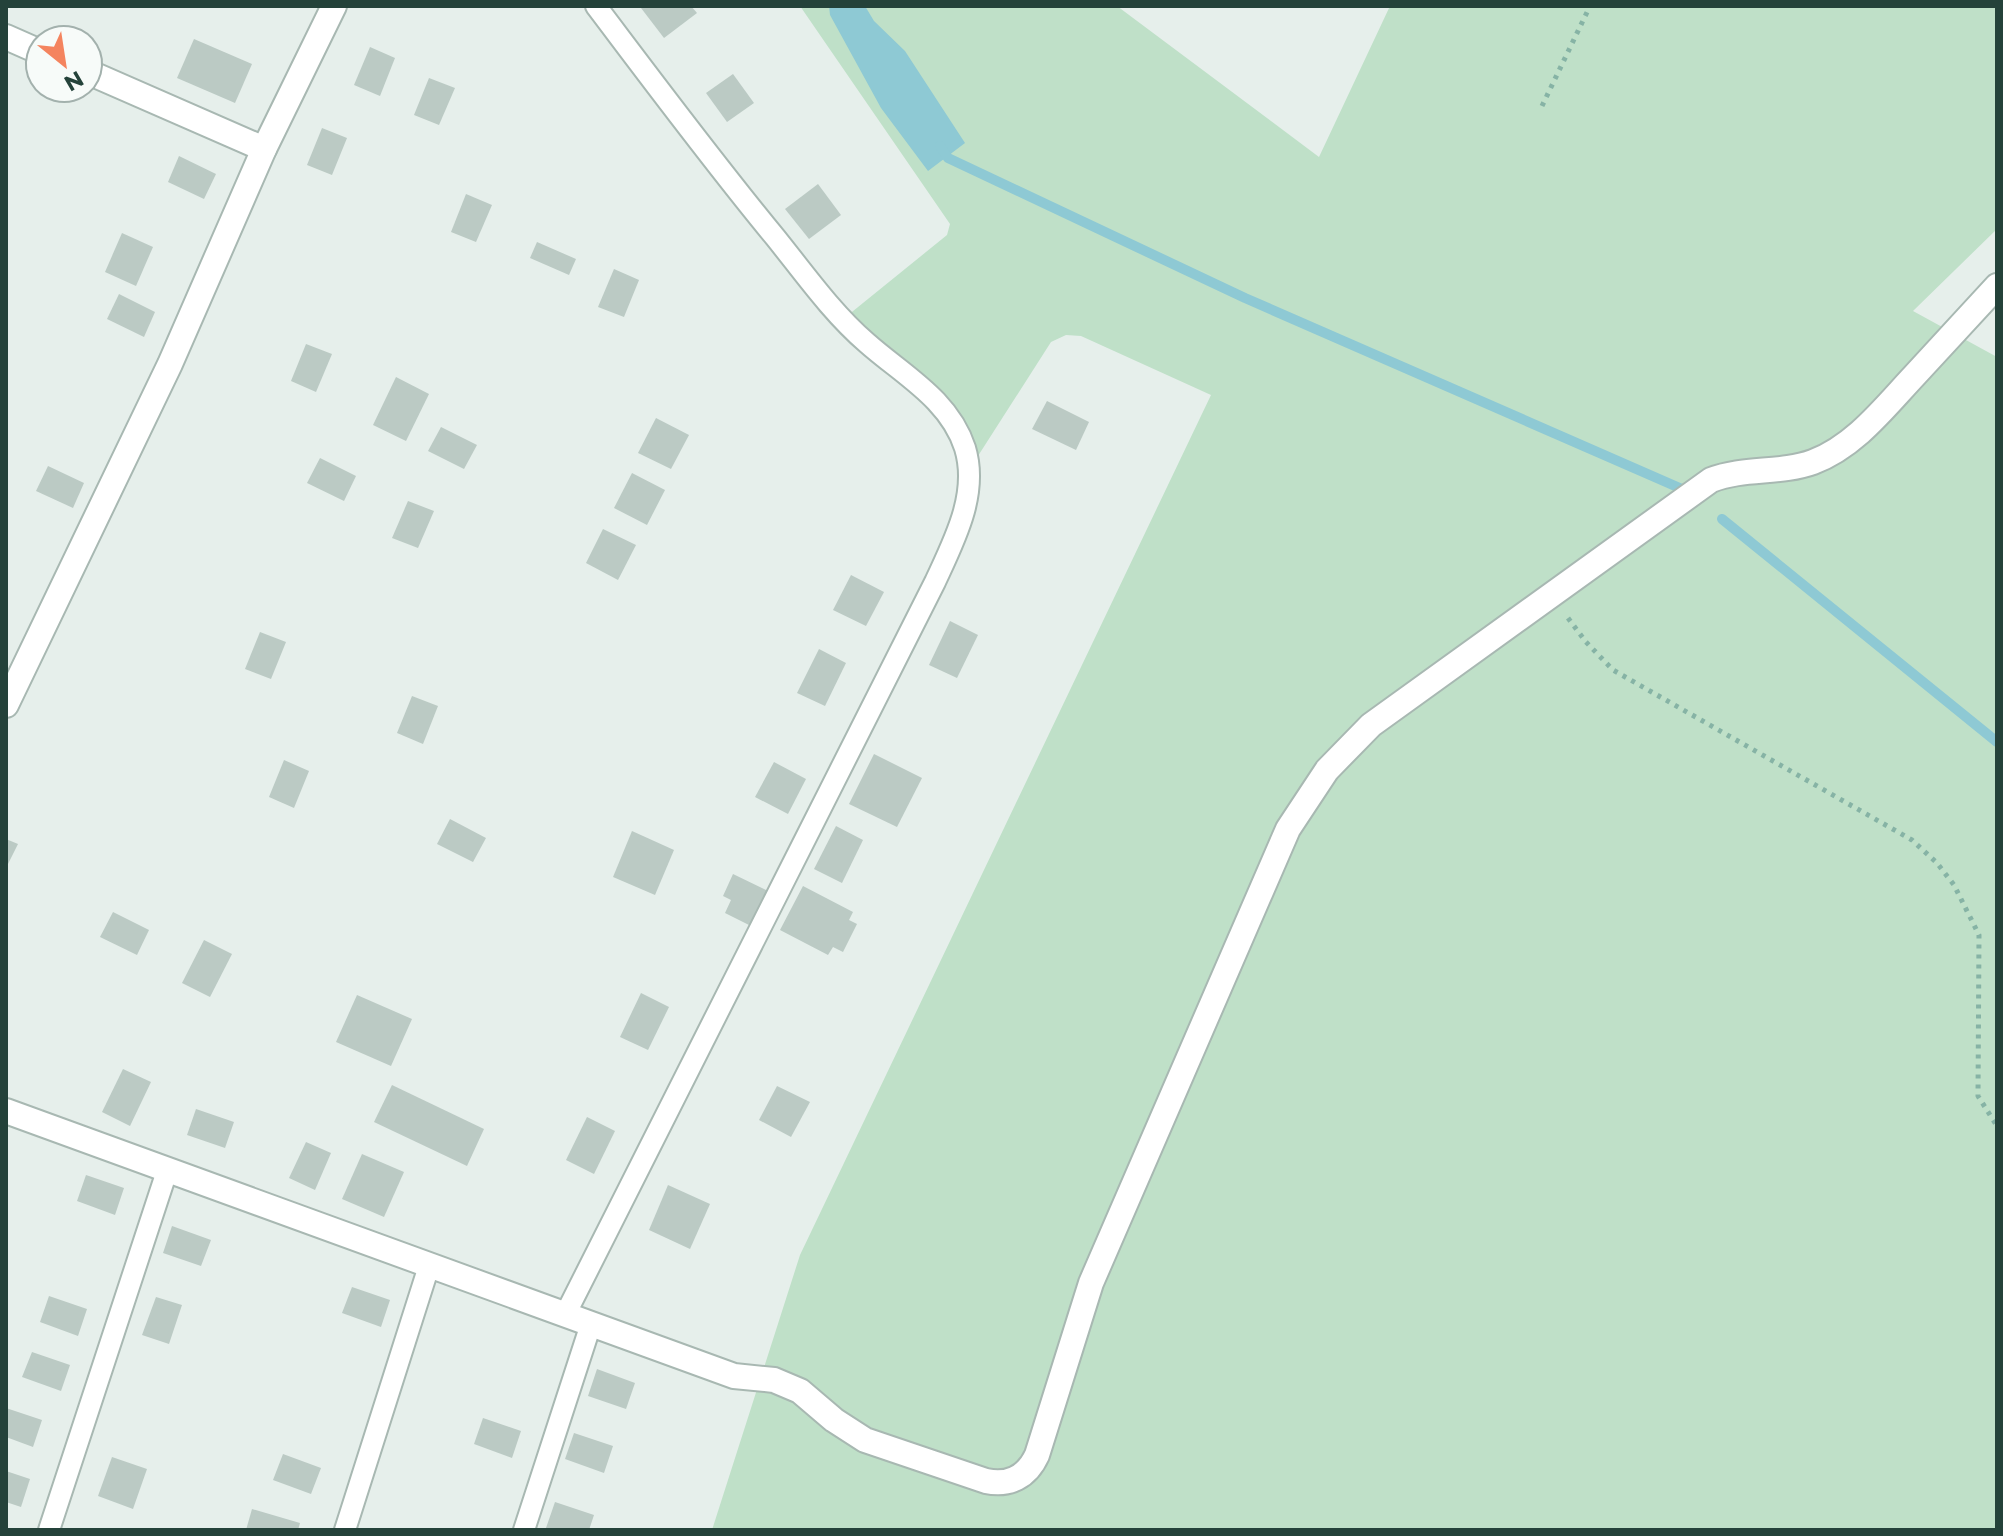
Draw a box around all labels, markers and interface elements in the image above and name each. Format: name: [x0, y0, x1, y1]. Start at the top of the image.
north arrow: [24, 24, 104, 104]
text: N: [59, 65, 88, 97]

